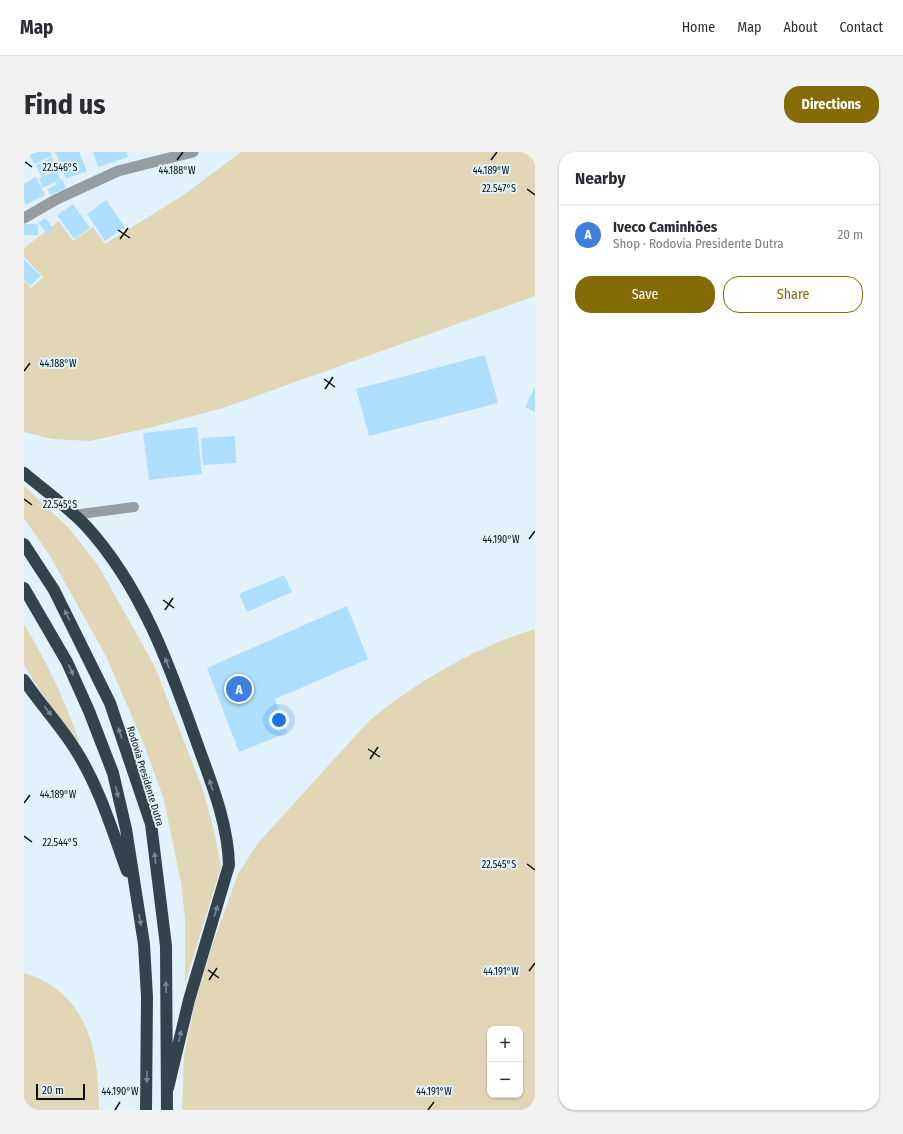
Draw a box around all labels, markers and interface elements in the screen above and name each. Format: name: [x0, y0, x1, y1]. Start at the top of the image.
text: Map: [20, 16, 53, 39]
text: Home: [682, 19, 715, 36]
text: Map: [737, 19, 761, 36]
text: About: [783, 19, 818, 36]
text: Contact: [840, 19, 883, 36]
button: Directions: [784, 86, 879, 123]
text: Find us: [24, 88, 106, 121]
text: 22.546°S: [43, 162, 78, 174]
text: 44.188°W: [159, 165, 196, 177]
text: 44.189°W: [473, 165, 510, 177]
text: Nearby: [575, 168, 626, 189]
text: 22.547°S: [482, 183, 516, 195]
text: Iveco Caminhões: [613, 218, 717, 236]
text: A: [584, 227, 592, 242]
text: 20 m: [837, 227, 863, 242]
text: Shop · Rodovia Presidente Dutra: [613, 236, 784, 251]
button: Save: [575, 276, 715, 313]
button: Share: [723, 276, 863, 313]
text: 44.188°W: [40, 358, 77, 370]
text: 22.545°S: [43, 499, 77, 511]
text: 44.190°W: [483, 534, 520, 546]
one-way arrow: [63, 609, 70, 621]
one-way arrow: [163, 657, 169, 669]
one-way arrow: [68, 665, 74, 676]
pin: A: [226, 674, 252, 704]
one-way arrow: [44, 705, 52, 716]
your location: [269, 710, 289, 730]
street label: Rodovia Presidente Dutra: [124, 725, 166, 828]
one-way arrow: [117, 726, 123, 738]
one-way arrow: [208, 779, 214, 791]
one-way arrow: [114, 786, 120, 798]
text: 44.189°W: [40, 789, 77, 801]
text: 22.544°S: [43, 837, 78, 849]
one-way arrow: [152, 852, 158, 864]
text: 22.545°S: [482, 859, 516, 871]
one-way arrow: [213, 905, 219, 917]
one-way arrow: [137, 913, 143, 926]
text: 44.191°W: [483, 966, 519, 978]
one-way arrow: [163, 981, 170, 993]
map controls: [487, 1026, 523, 1098]
button: +: [487, 1026, 523, 1062]
one-way arrow: [178, 1030, 184, 1042]
button: −: [487, 1062, 523, 1098]
one-way arrow: [144, 1071, 150, 1084]
scale bar: [36, 1082, 85, 1101]
text: 20 m: [42, 1084, 64, 1097]
text: 44.190°W: [102, 1086, 139, 1098]
text: 44.191°W: [416, 1086, 452, 1098]

